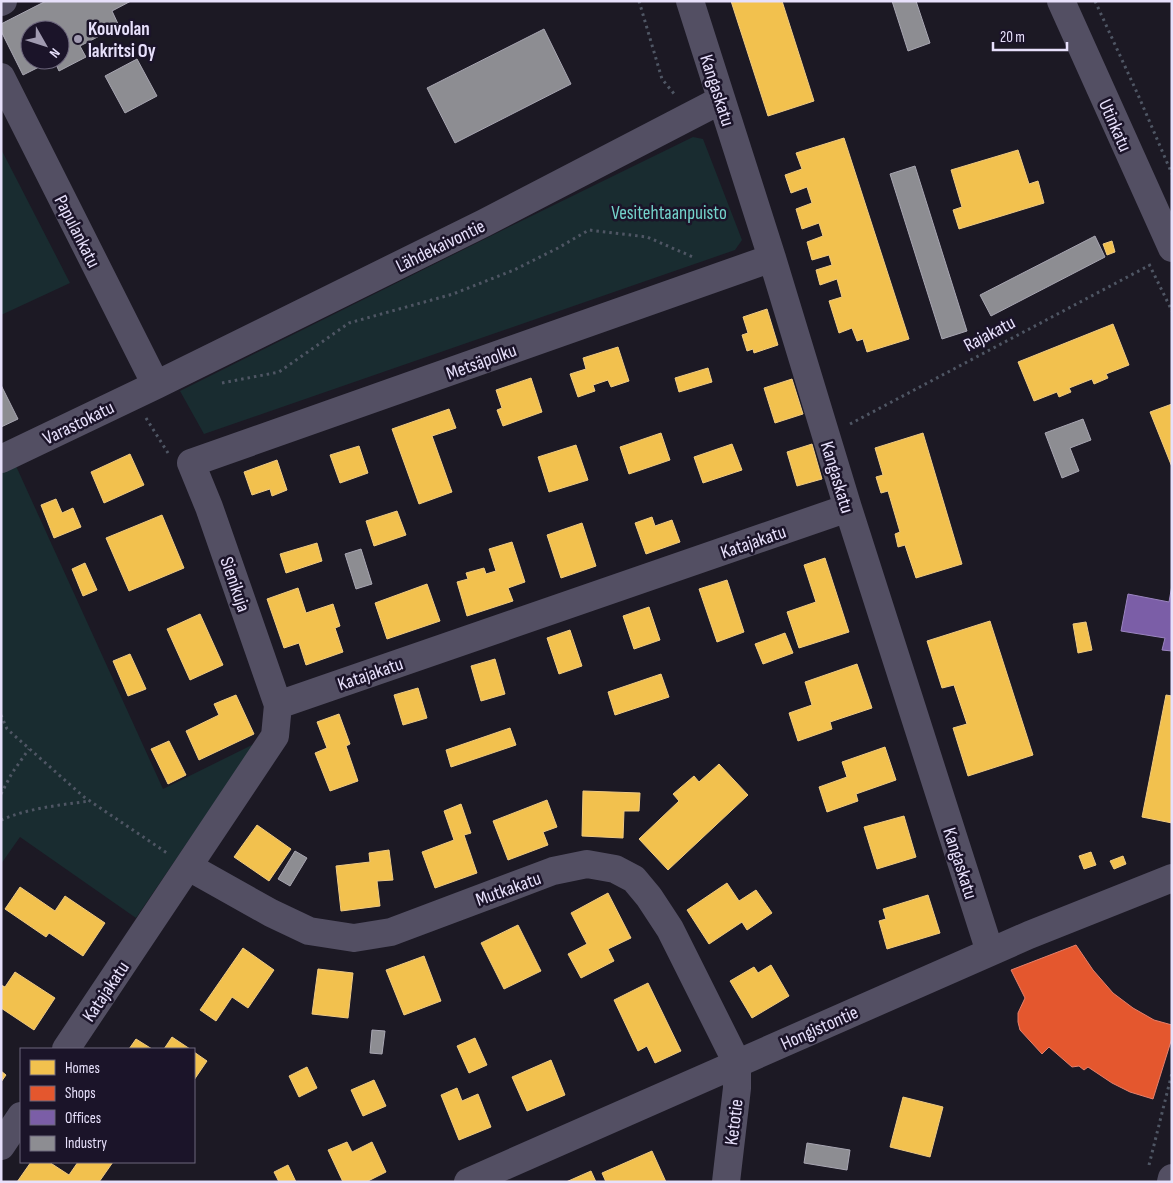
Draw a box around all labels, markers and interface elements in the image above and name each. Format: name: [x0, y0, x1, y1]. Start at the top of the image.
place label: Kouvolan lakritsi Oy: [88, 18, 156, 63]
north arrow: [20, 20, 70, 70]
scale bar: [993, 20, 1067, 52]
text: 20 m: [1000, 28, 1025, 47]
marker: Kouvolan lakritsi Oy: [72, 33, 84, 45]
text: N: [46, 45, 64, 61]
street label: Kangaskatu: [694, 52, 739, 129]
street label: Utinkatu: [1093, 96, 1136, 155]
street label: Papulankatu: [49, 192, 105, 272]
park label: Vesitehtaanpuisto: [611, 202, 727, 225]
street label: Lähdekaivontie: [392, 215, 489, 278]
street label: Rajakatu: [960, 311, 1019, 357]
street label: Metsäpolku: [443, 339, 520, 386]
street label: Varastokatu: [39, 396, 118, 450]
street label: Kangaskatu: [815, 439, 858, 516]
street label: Katajakatu: [718, 520, 789, 564]
street label: Sienikuja: [214, 554, 255, 615]
street label: Katajakatu: [335, 652, 406, 696]
street label: Kangaskatu: [937, 825, 982, 902]
street label: Mutkakatu: [473, 867, 544, 912]
street label: Katajakatu: [78, 957, 135, 1026]
street label: Hongistontie: [777, 1001, 862, 1056]
legend: [20, 1048, 195, 1163]
text: Homes: [65, 1059, 100, 1078]
text: Shops: [65, 1084, 96, 1103]
street label: Ketotie: [720, 1098, 749, 1147]
text: Offices: [65, 1109, 101, 1128]
text: Industry: [65, 1134, 107, 1153]

